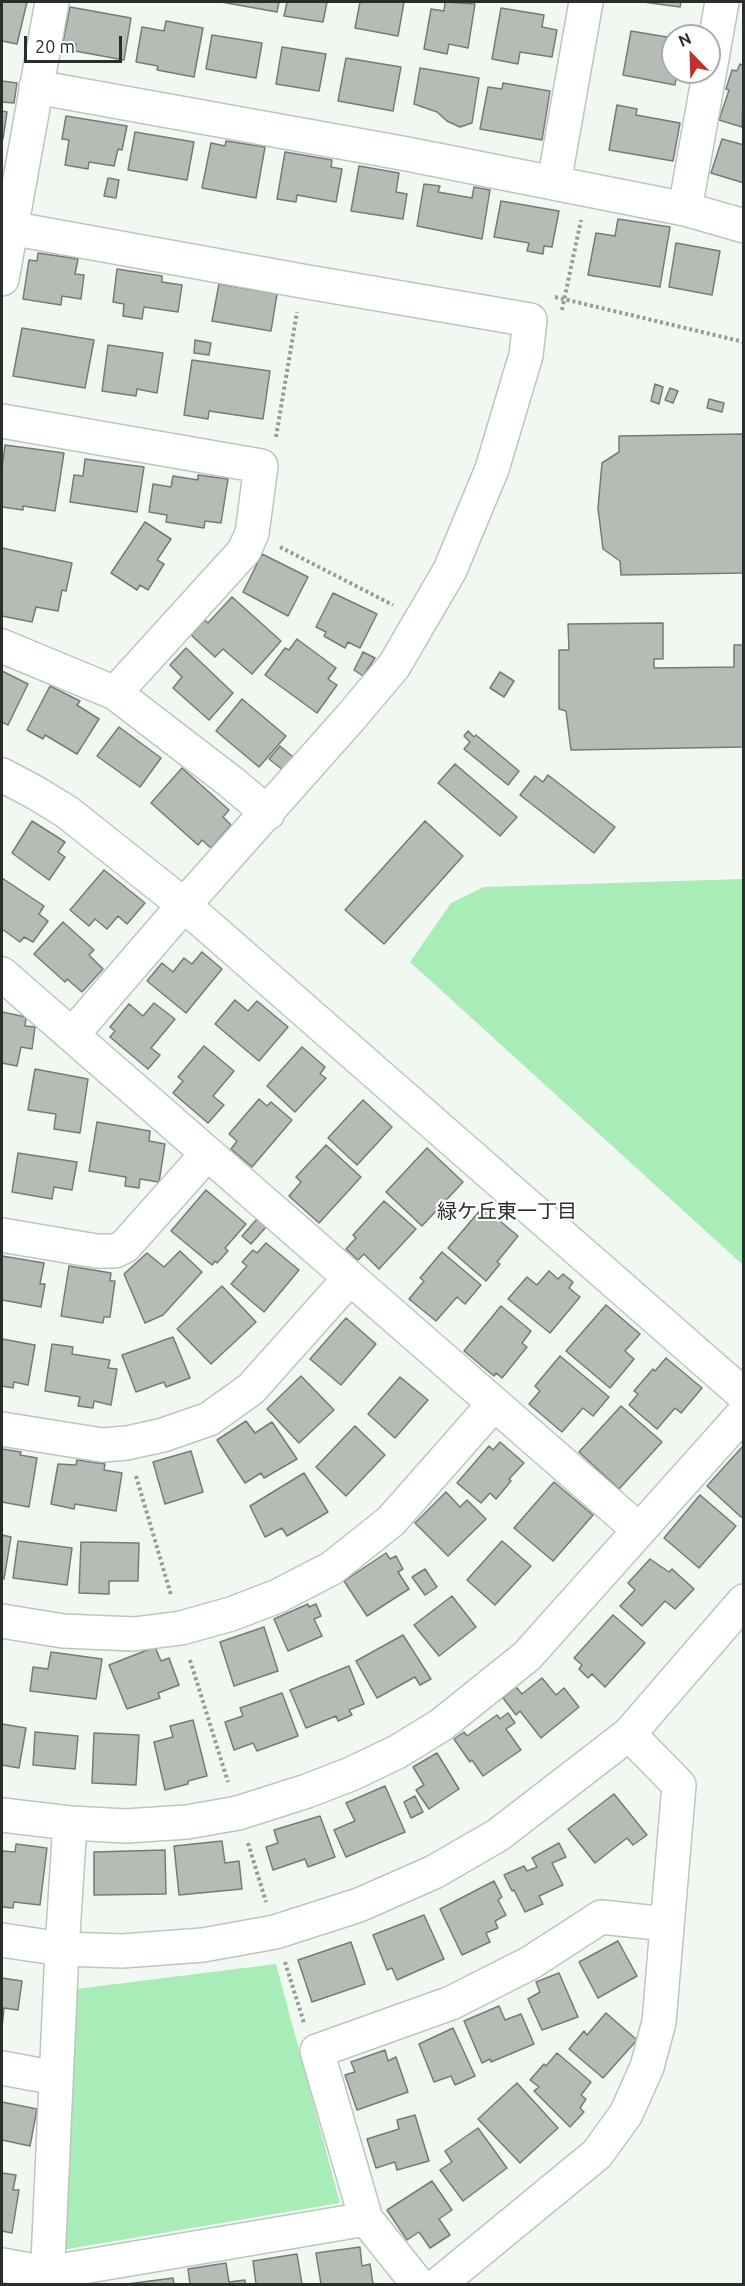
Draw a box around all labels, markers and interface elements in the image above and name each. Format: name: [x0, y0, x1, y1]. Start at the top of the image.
scale bar: [27, 24, 124, 62]
north arrow: [661, 24, 721, 84]
text: N: [676, 29, 694, 50]
text: 20 m: [35, 36, 75, 56]
district label: 緑ケ丘東一丁目: [437, 1199, 577, 1223]

